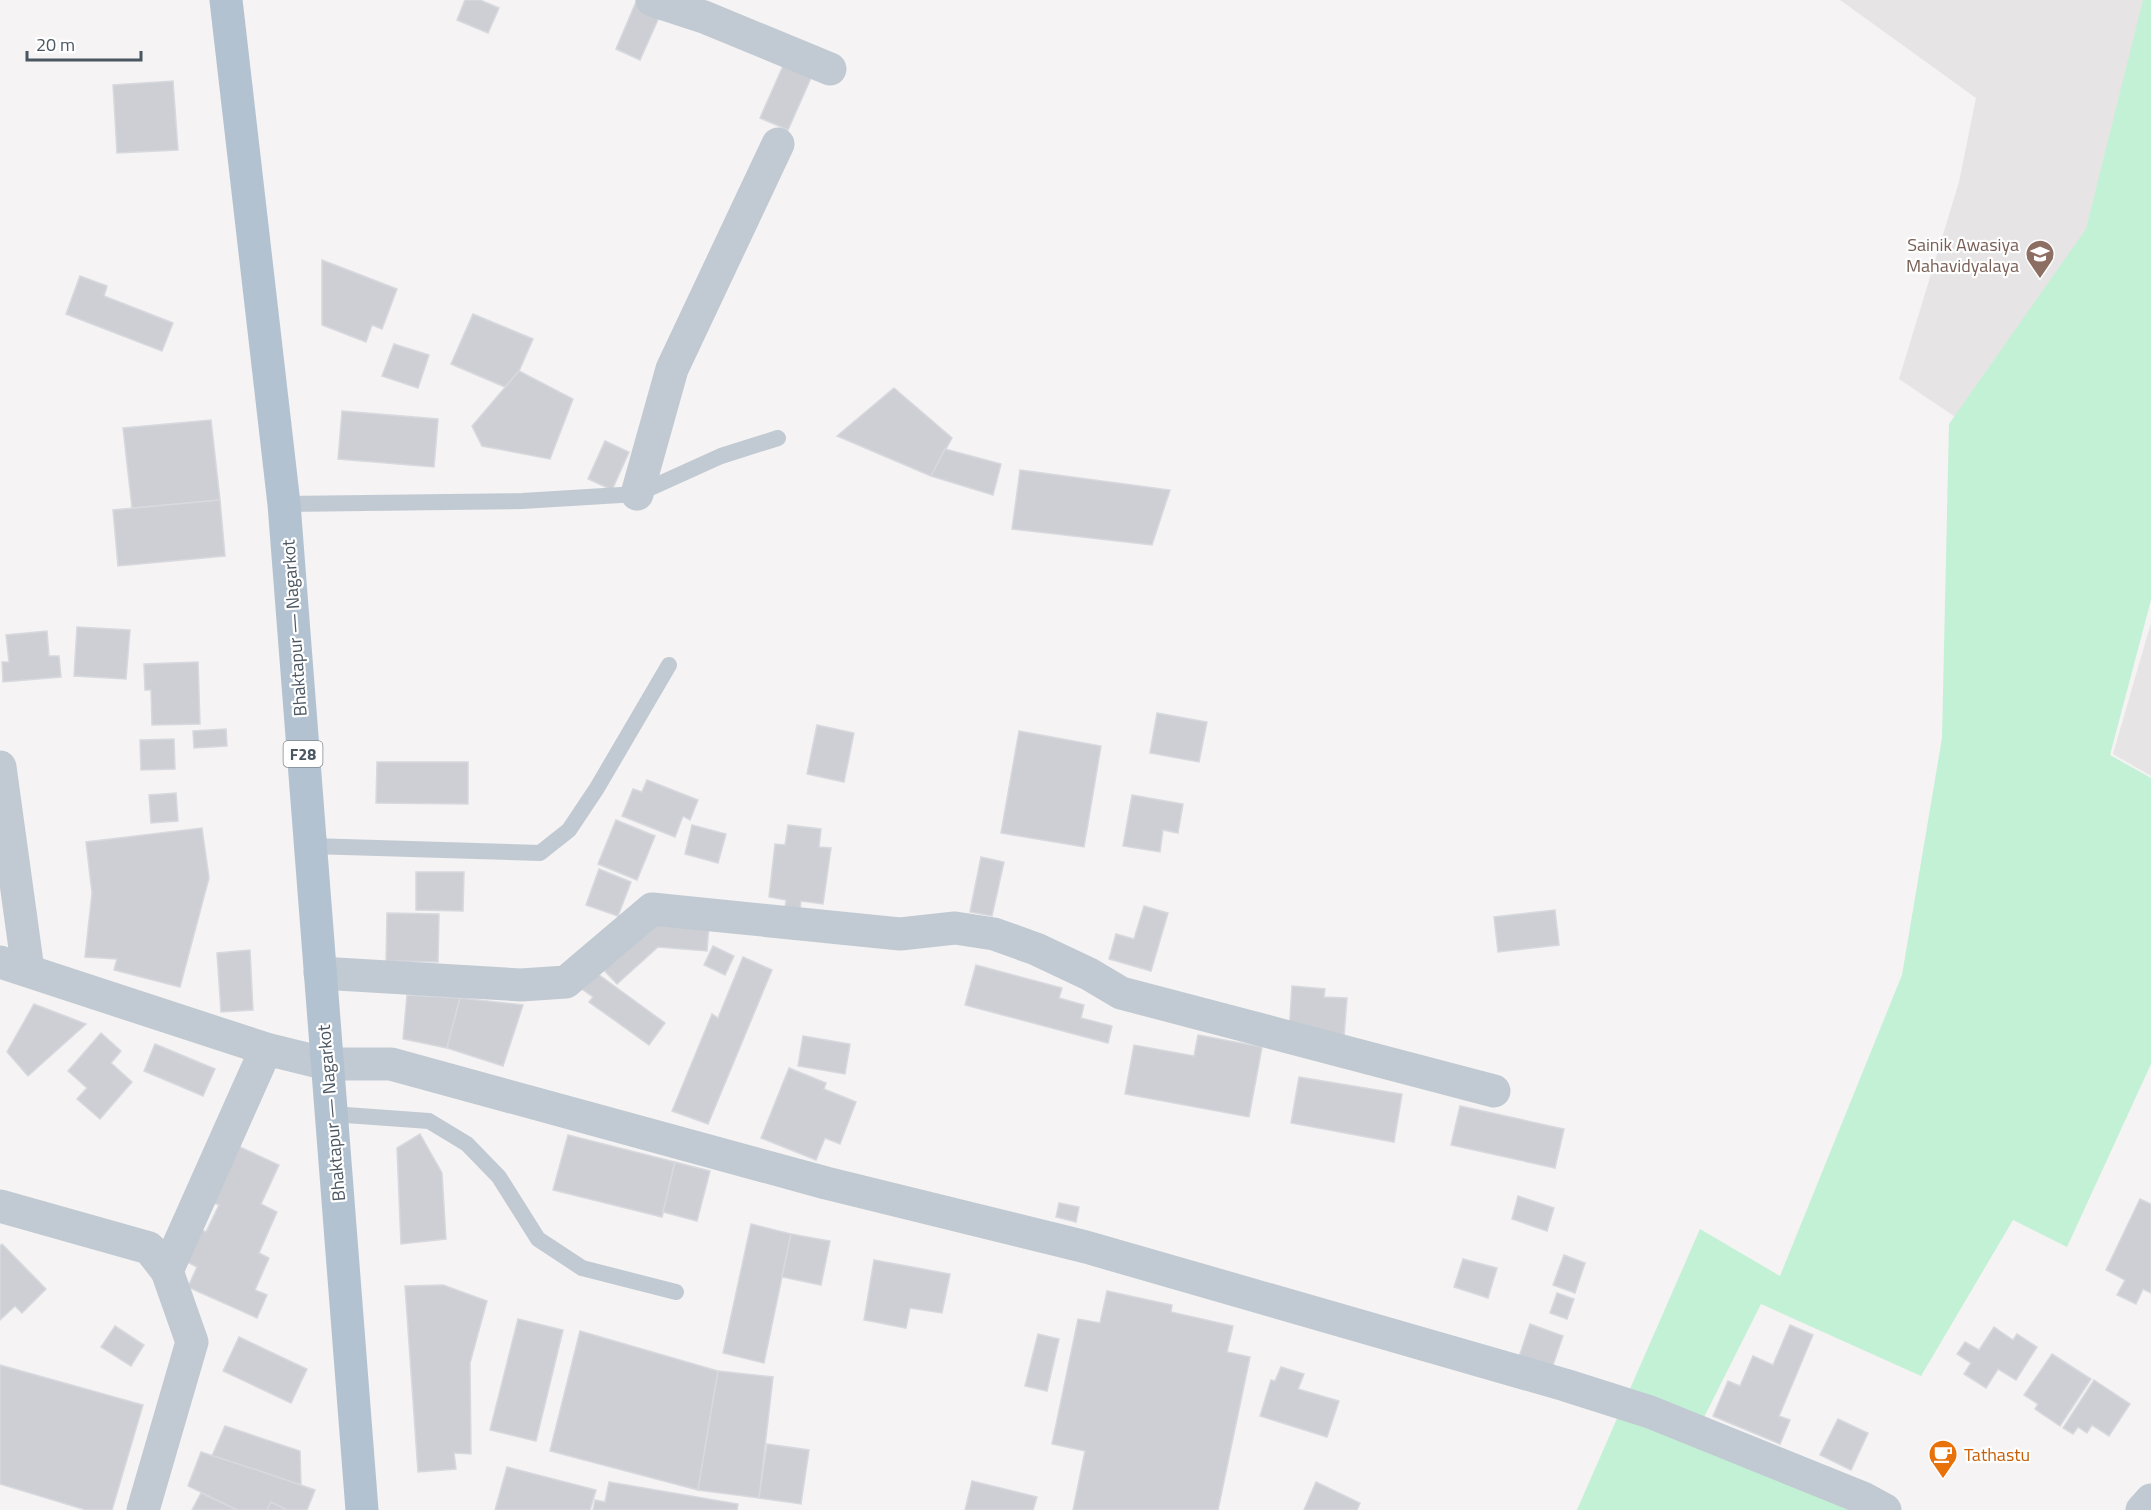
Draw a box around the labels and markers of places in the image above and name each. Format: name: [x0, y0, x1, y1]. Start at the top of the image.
place label: Sainik Awasiya Mahavidyalaya: [1906, 231, 2019, 279]
school or university icon: Sainik Awasiya Mahavidyalaya: [2024, 238, 2056, 280]
cafe icon: Tathastu: [1927, 1438, 1959, 1480]
place label: Tathastu: [1964, 1441, 2030, 1468]

